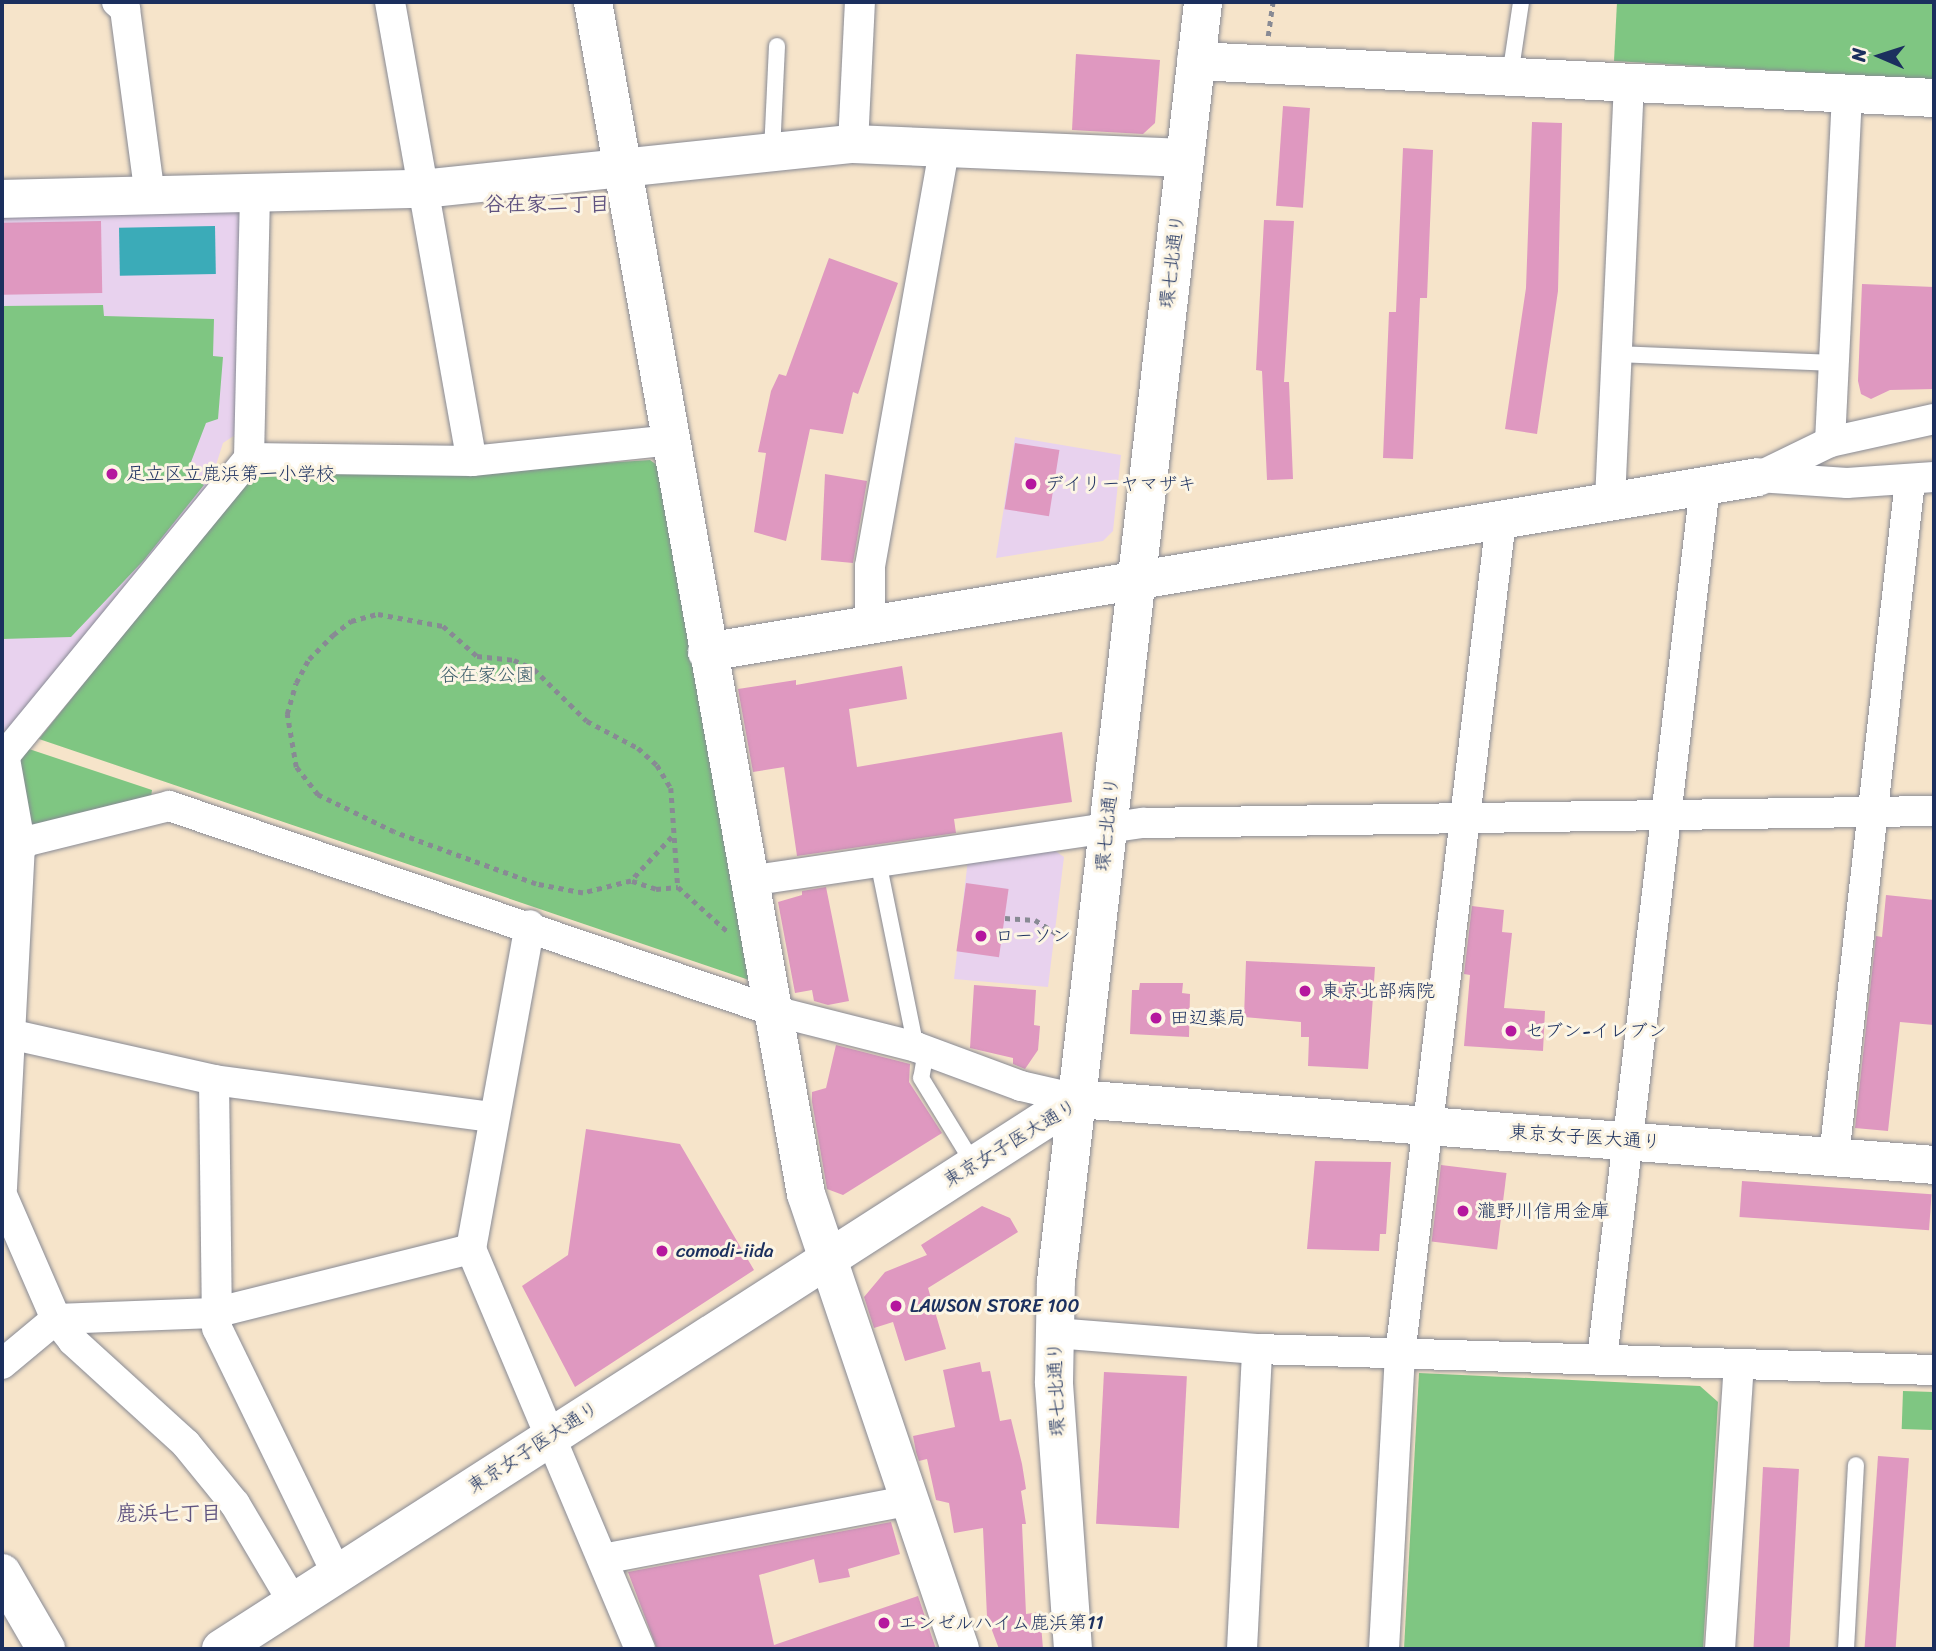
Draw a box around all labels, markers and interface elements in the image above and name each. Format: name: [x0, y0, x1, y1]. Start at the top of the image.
north arrow: [1845, 21, 1915, 91]
text: N: [1842, 47, 1875, 62]
district label: 谷在家二丁目: [484, 191, 610, 217]
street label: 環七北通り: [1155, 212, 1189, 310]
place label: 足立区立鹿浜第一小学校: [126, 463, 335, 485]
marker: 足立区立鹿浜第一小学校: [104, 466, 120, 482]
place label: デイリーヤマザキ: [1045, 473, 1197, 495]
marker: デイリーヤマザキ: [1023, 476, 1039, 492]
park label: 谷在家公園: [440, 664, 534, 686]
street label: 環七北通り: [1091, 776, 1123, 872]
place label: ローソン: [995, 925, 1071, 947]
marker: ローソン: [973, 928, 989, 944]
place label: 東京北部病院: [1321, 980, 1435, 1002]
marker: 東京北部病院: [1295, 981, 1315, 1001]
place label: 田辺薬局: [1170, 1007, 1246, 1029]
marker: 田辺薬局: [1148, 1010, 1164, 1026]
place label: セブン-イレブン: [1525, 1020, 1667, 1042]
marker: セブン-イレブン: [1503, 1023, 1519, 1039]
street label: 東京女子医大通り: [939, 1094, 1081, 1192]
street label: 東京女子医大通り: [1508, 1120, 1662, 1154]
place label: 瀧野川信用金庫: [1477, 1200, 1610, 1222]
marker: 瀧野川信用金庫: [1455, 1203, 1471, 1219]
place label: comodi-iida: [676, 1240, 773, 1262]
marker: comodi-iida: [654, 1243, 670, 1259]
place label: LAWSON STORE 100: [910, 1295, 1080, 1317]
marker: LAWSON STORE 100: [888, 1298, 904, 1314]
street label: 環七北通り: [1043, 1341, 1069, 1437]
street label: 東京女子医大通り: [463, 1396, 603, 1498]
district label: 鹿浜七丁目: [117, 1500, 221, 1526]
place label: エンゼルハイム鹿浜第11: [898, 1612, 1104, 1634]
marker: エンゼルハイム鹿浜第11: [876, 1615, 892, 1631]

